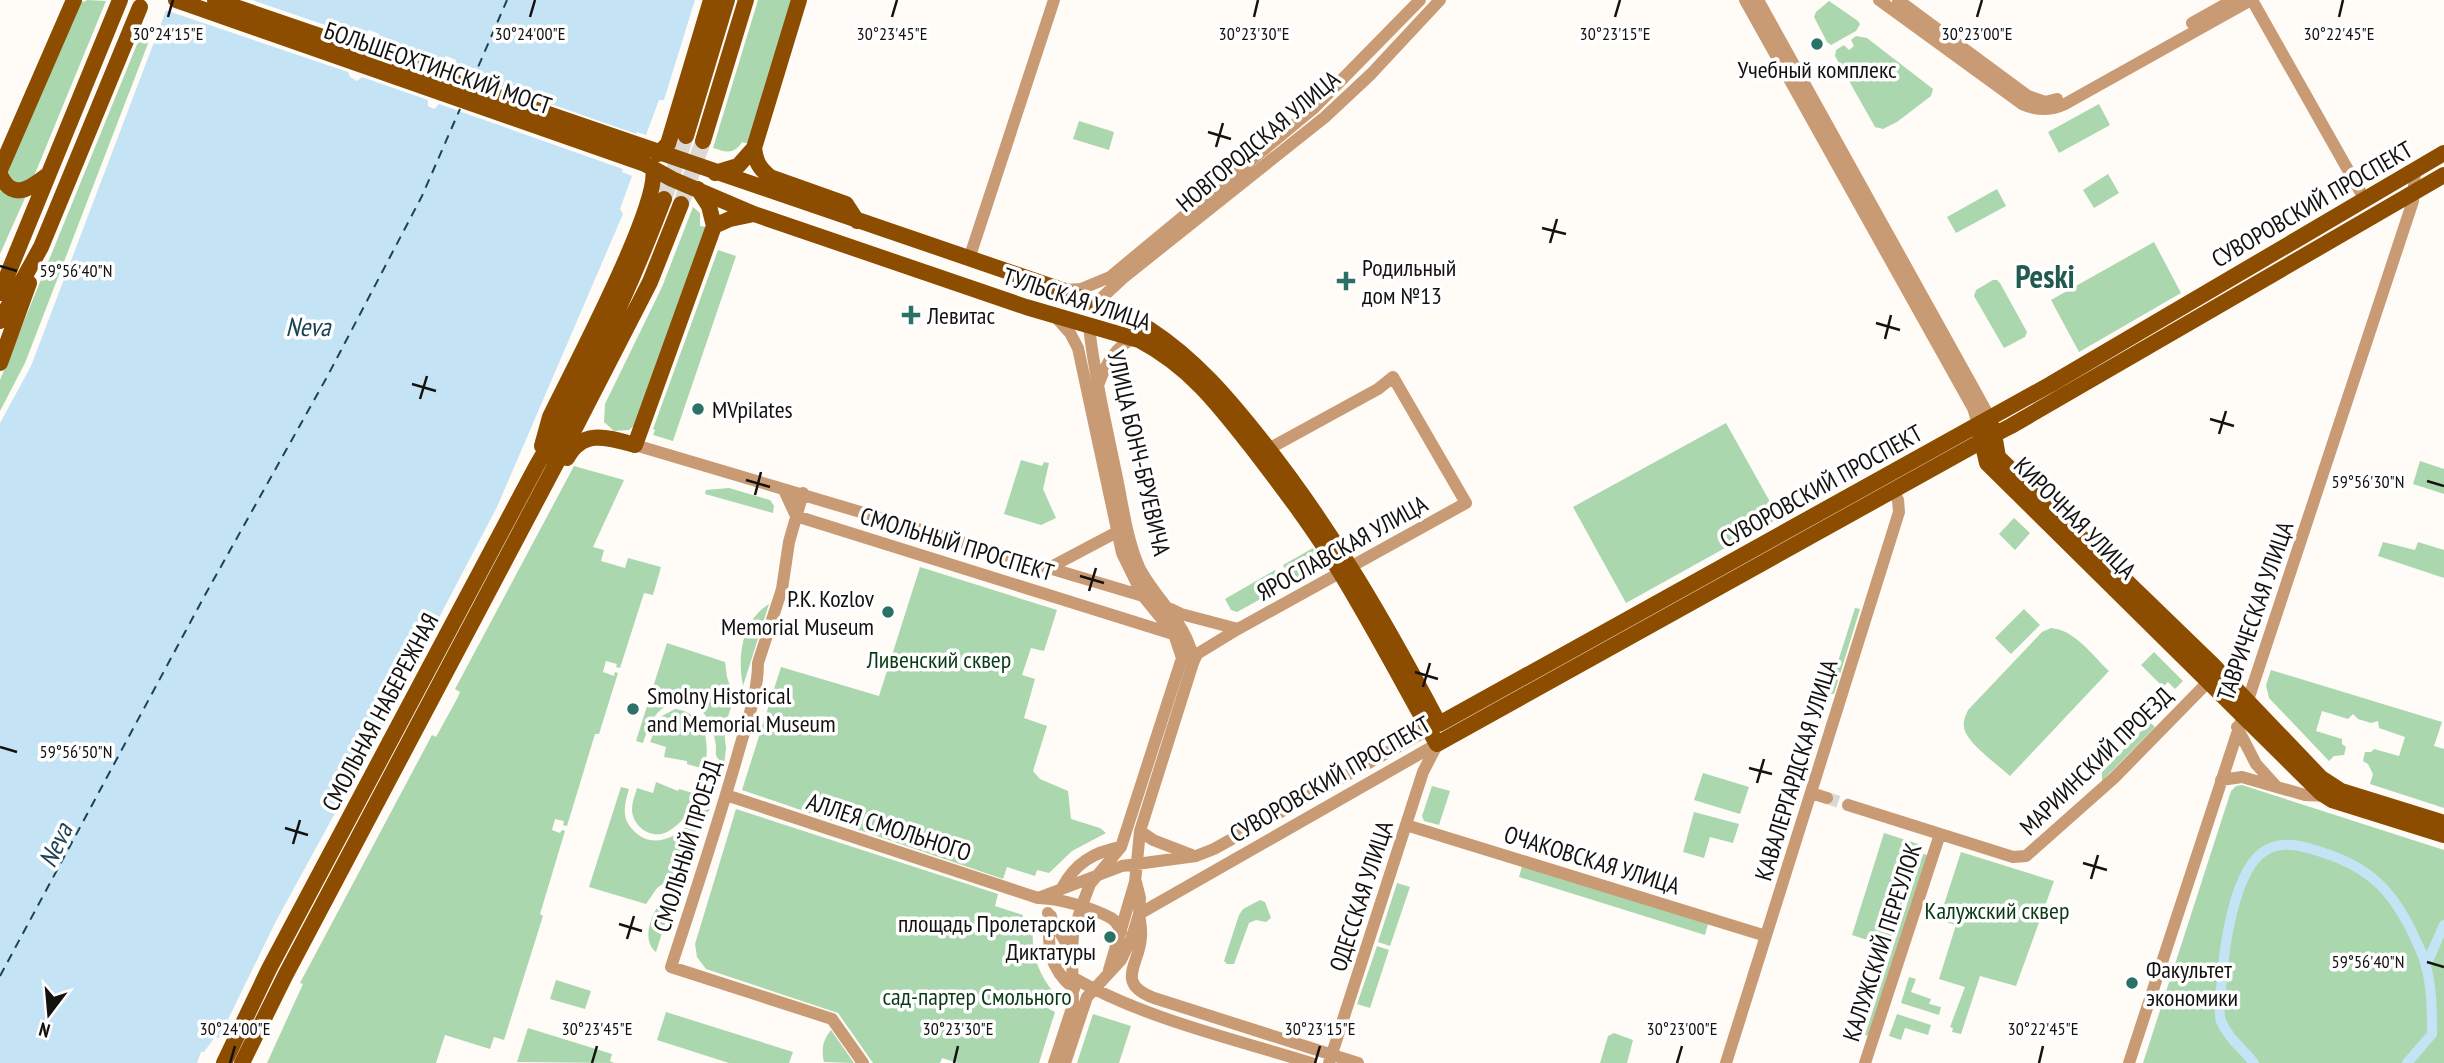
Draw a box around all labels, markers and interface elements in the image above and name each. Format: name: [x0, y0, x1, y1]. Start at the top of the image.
street label: БОЛЬШЕОХТИНСКИЙ МОСТ: [320, 15, 556, 122]
text: 30°24'15"E: [133, 22, 203, 45]
text: 30°24'00"E: [495, 22, 565, 45]
text: 30°23'45"E: [857, 22, 927, 45]
text: 30°23'30"E: [1219, 22, 1289, 45]
text: 30°23'15"E: [1580, 22, 1650, 45]
text: 30°23'00"E: [1942, 22, 2012, 45]
text: 30°22'45"E: [2304, 22, 2374, 45]
marker: Учебный комплекс: [1809, 36, 1825, 52]
place label: Учебный комплекс: [1737, 54, 1897, 85]
street label: НОВГОРОДСКАЯ УЛИЦА: [1170, 63, 1347, 219]
street label: СУВОРОВСКИЙ ПРОСПЕКТ: [2206, 134, 2418, 274]
place label: Родильный дом №13: [1362, 252, 1456, 311]
district label: Peski: [2015, 255, 2075, 297]
text: 59°56'40"N: [40, 259, 112, 282]
street label: ТУЛЬСКАЯ УЛИЦА: [999, 260, 1156, 338]
marker: Родильный дом №13: [1336, 271, 1356, 291]
place label: Левитас: [926, 300, 995, 331]
marker: Левитас: [901, 305, 921, 325]
water label: Neva: [286, 310, 332, 343]
street label: УЛИЦА БОНЧ-БРУЕВИЧА: [1100, 347, 1178, 559]
place label: MVpilates: [712, 394, 793, 425]
marker: MVpilates: [690, 401, 706, 417]
street label: СУВОРОВСКИЙ ПРОСПЕКТ: [1714, 417, 1928, 555]
street label: КИРОЧНАЯ УЛИЦА: [2007, 450, 2143, 586]
text: 59°56'30"N: [2332, 470, 2404, 493]
street label: ЯРОСЛАВСКАЯ УЛИЦА: [1251, 488, 1433, 608]
street label: СМОЛЬНЫЙ ПРОСПЕКТ: [857, 500, 1058, 588]
street label: ТАВРИЧЕСКАЯ УЛИЦА: [2210, 516, 2300, 705]
place label: P.K. Kozlov Memorial Museum: [721, 583, 875, 642]
marker: P.K. Kozlov Memorial Museum: [880, 604, 896, 620]
street label: СМОЛЬНАЯ НАБЕРЕЖНАЯ: [315, 608, 445, 816]
park label: Ливенский сквер: [866, 644, 1011, 675]
street label: КАВАЛЕРГАРДСКАЯ УЛИЦА: [1748, 655, 1845, 884]
place label: Smolny Historical and Memorial Museum: [647, 680, 836, 739]
street label: МАРИИНСКИЙ ПРОЕЗД: [2013, 680, 2179, 842]
marker: Smolny Historical and Memorial Museum: [625, 701, 641, 717]
street label: СУВОРОВСКИЙ ПРОСПЕКТ: [1224, 709, 1436, 849]
text: 59°56'50"N: [40, 740, 112, 763]
street label: СМОЛЬНЫЙ ПРОЕЗД: [646, 756, 728, 936]
street label: АЛЛЕЯ СМОЛЬНОГО: [803, 786, 975, 868]
water label: Neva: [31, 816, 80, 872]
street label: ОДЕССКАЯ УЛИЦА: [1322, 816, 1400, 975]
street label: ОЧАКОВСКАЯ УЛИЦА: [1500, 819, 1684, 902]
street label: КАЛУЖСКИЙ ПЕРЕУЛОК: [1835, 839, 1929, 1045]
park label: Калужский сквер: [1925, 895, 2069, 926]
place label: площадь Пролетарской Диктатуры: [898, 908, 1096, 967]
marker: площадь Пролетарской Диктатуры: [1102, 929, 1118, 945]
text: 59°56'40"N: [2332, 950, 2404, 973]
place label: Факультет экономики: [2146, 954, 2238, 1013]
marker: Факультет экономики: [2124, 975, 2140, 991]
north arrow: [14, 979, 84, 1049]
park label: сад-партер Смольного: [882, 981, 1072, 1012]
text: N: [36, 1017, 53, 1043]
text: 30°24'00"E: [200, 1017, 270, 1040]
text: 30°23'45"E: [562, 1017, 632, 1040]
text: 30°23'30"E: [923, 1017, 993, 1040]
text: 30°23'15"E: [1285, 1017, 1355, 1040]
text: 30°23'00"E: [1647, 1017, 1717, 1040]
text: 30°22'45"E: [2008, 1017, 2078, 1040]

